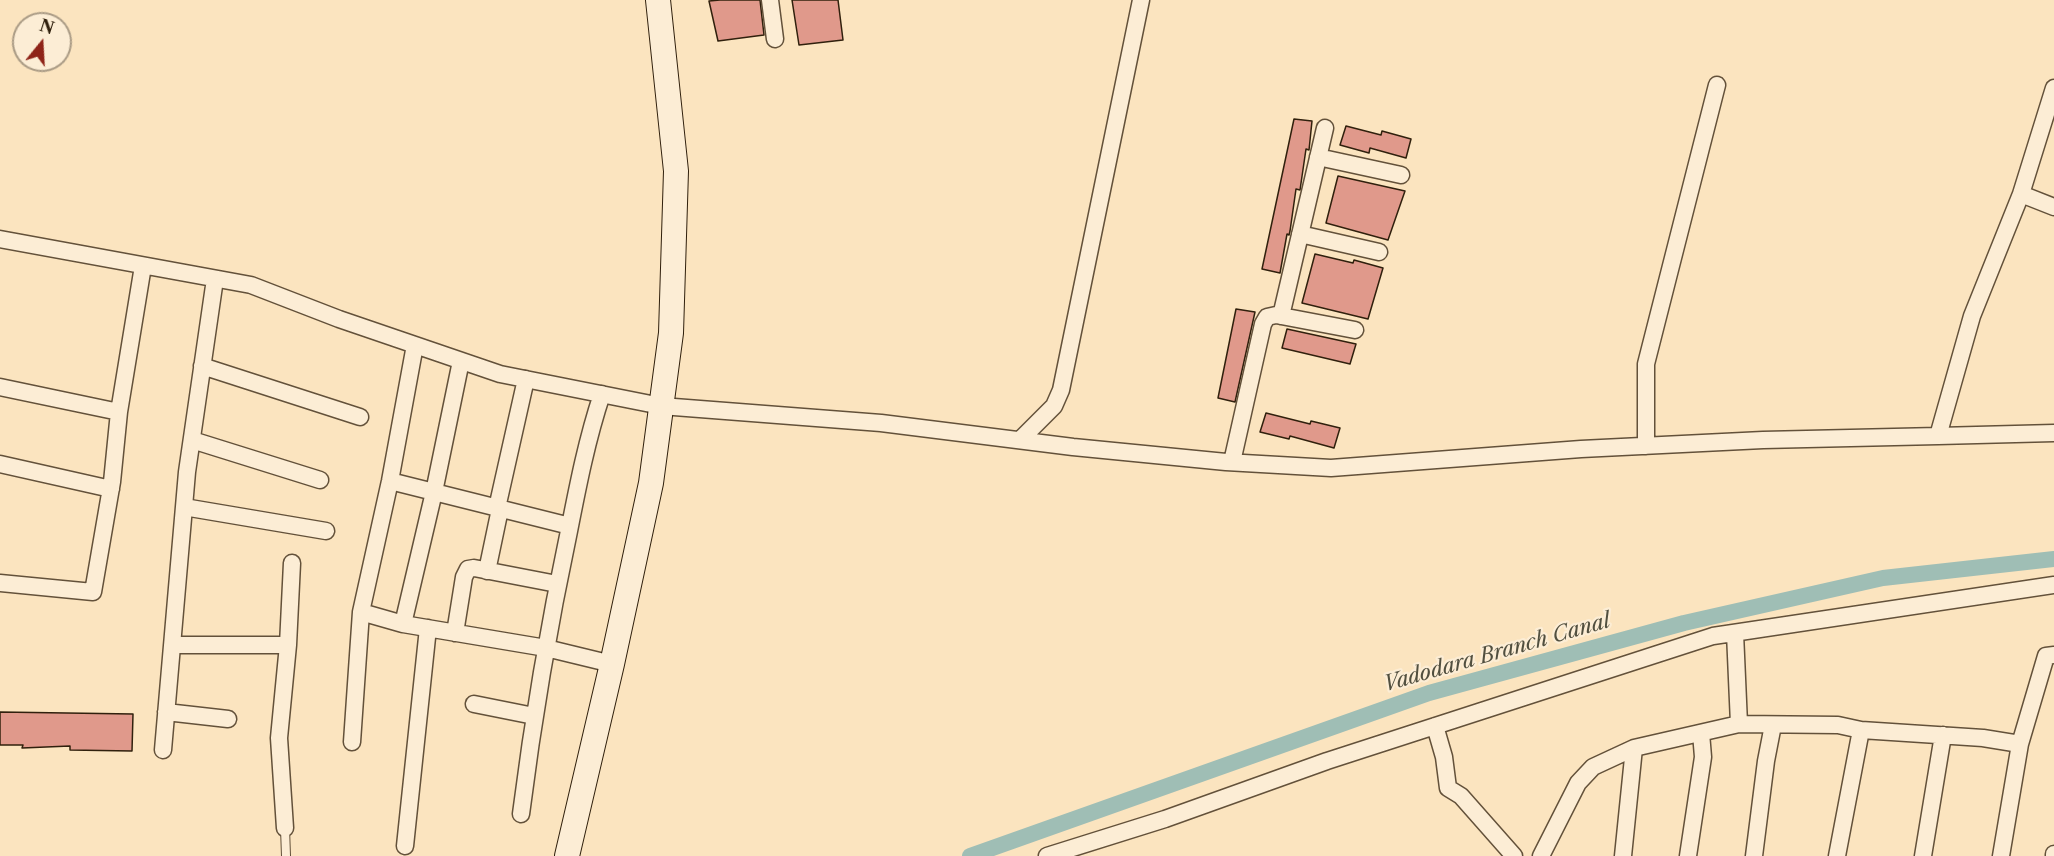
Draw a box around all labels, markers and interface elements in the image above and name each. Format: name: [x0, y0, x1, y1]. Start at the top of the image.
north arrow: [12, 12, 72, 72]
text: N: [37, 15, 57, 38]
water label: Vadodara Branch Canal: [1381, 608, 1613, 698]

